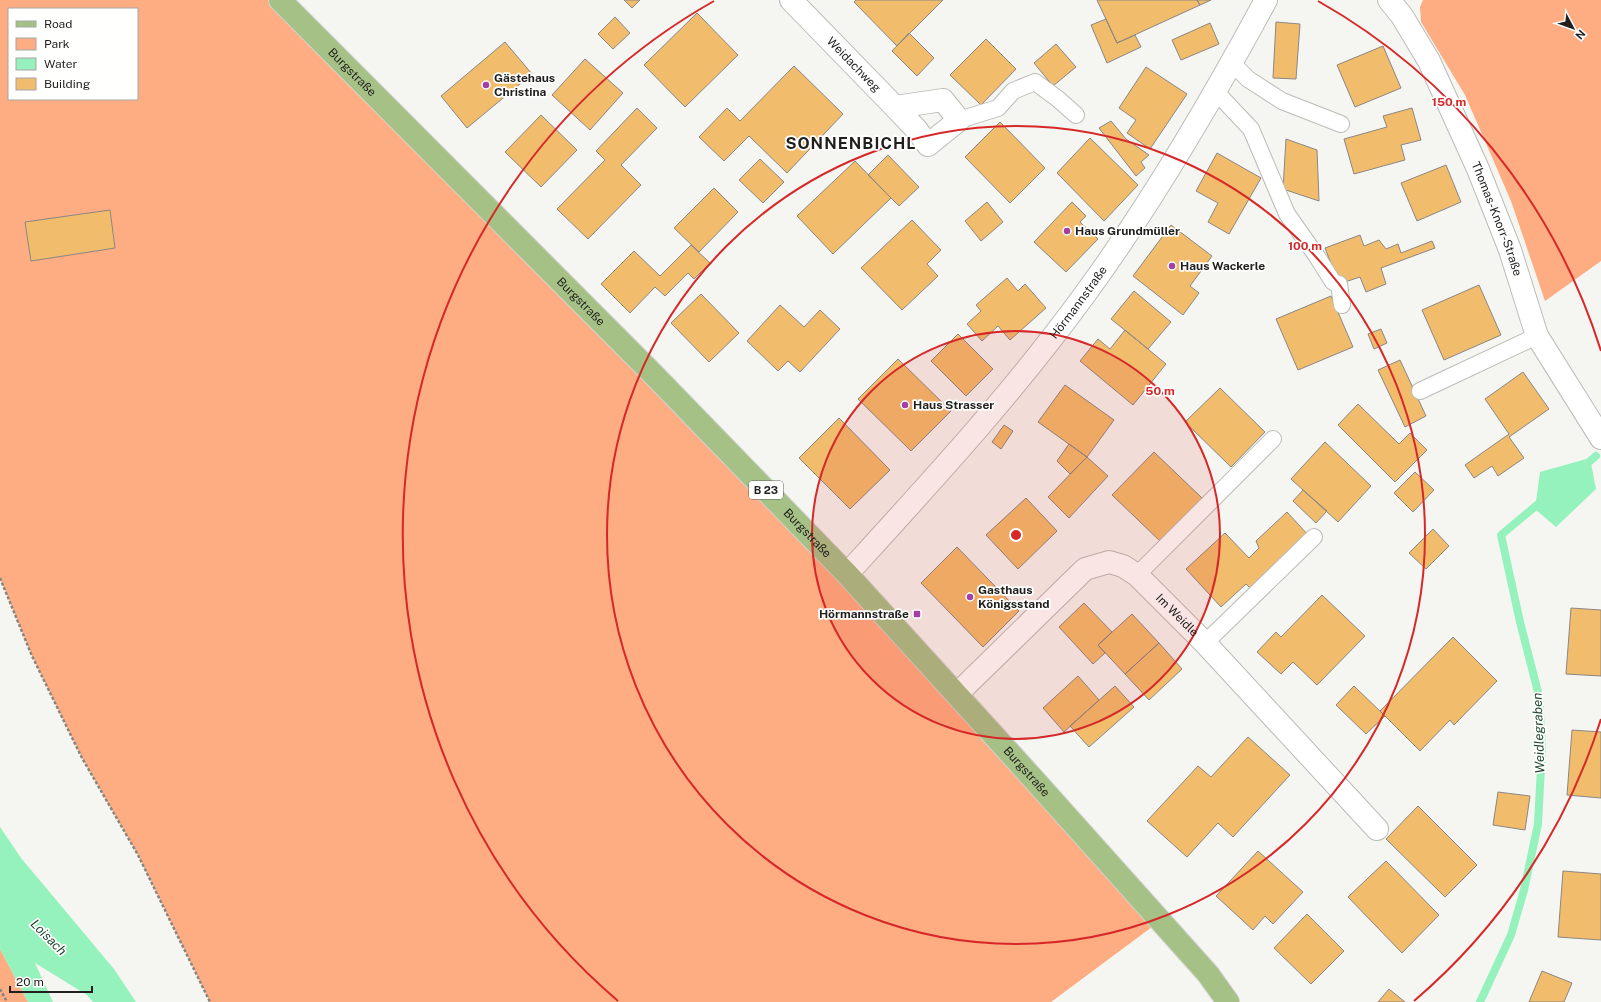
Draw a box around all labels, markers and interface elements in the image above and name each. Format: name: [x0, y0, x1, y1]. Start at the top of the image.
legend: [8, 8, 138, 100]
north arrow: [1553, 8, 1593, 48]
text: Road: [44, 17, 72, 31]
text: N: [1573, 27, 1588, 42]
street label: Weidachweg: [824, 34, 884, 95]
text: Park: [44, 37, 70, 51]
street label: Burgstraße: [325, 45, 379, 99]
text: Water: [44, 57, 78, 71]
place label: Gästehaus Christina: [494, 71, 555, 99]
text: Building: [44, 77, 90, 91]
marker: Gästehaus Christina: [481, 80, 491, 90]
text: 150 m: [1432, 95, 1466, 109]
district label: SONNENBICHL: [785, 134, 917, 153]
street label: Thomas-Knorr-Straße: [1469, 159, 1525, 278]
place label: Haus Grundmüller: [1075, 224, 1180, 238]
marker: Haus Grundmüller: [1062, 226, 1072, 236]
text: 100 m: [1288, 239, 1322, 253]
place label: Haus Wackerle: [1180, 259, 1265, 273]
marker: Haus Wackerle: [1167, 261, 1177, 271]
street label: Hörmannstraße: [1047, 263, 1110, 342]
street label: Burgstraße: [554, 275, 608, 329]
text: 50 m: [1145, 384, 1175, 398]
place label: Haus Strasser: [913, 398, 994, 412]
marker: Haus Strasser: [900, 400, 910, 410]
road number: B 23: [749, 481, 783, 499]
street label: Burgstraße: [781, 506, 834, 561]
centre of rings: [1009, 528, 1023, 542]
place label: Gasthaus Königsstand: [978, 583, 1050, 611]
street label: Im Weidle: [1153, 591, 1202, 640]
marker: Gasthaus Königsstand: [965, 592, 975, 602]
place label: Hörmannstraße: [819, 607, 909, 621]
marker: Hörmannstraße: [912, 609, 922, 619]
water label: Weidlegraben: [1530, 692, 1547, 774]
street label: Burgstraße: [1001, 744, 1053, 800]
water label: Loisach: [28, 916, 70, 958]
scale bar: [10, 968, 92, 994]
text: 20 m: [16, 975, 44, 989]

